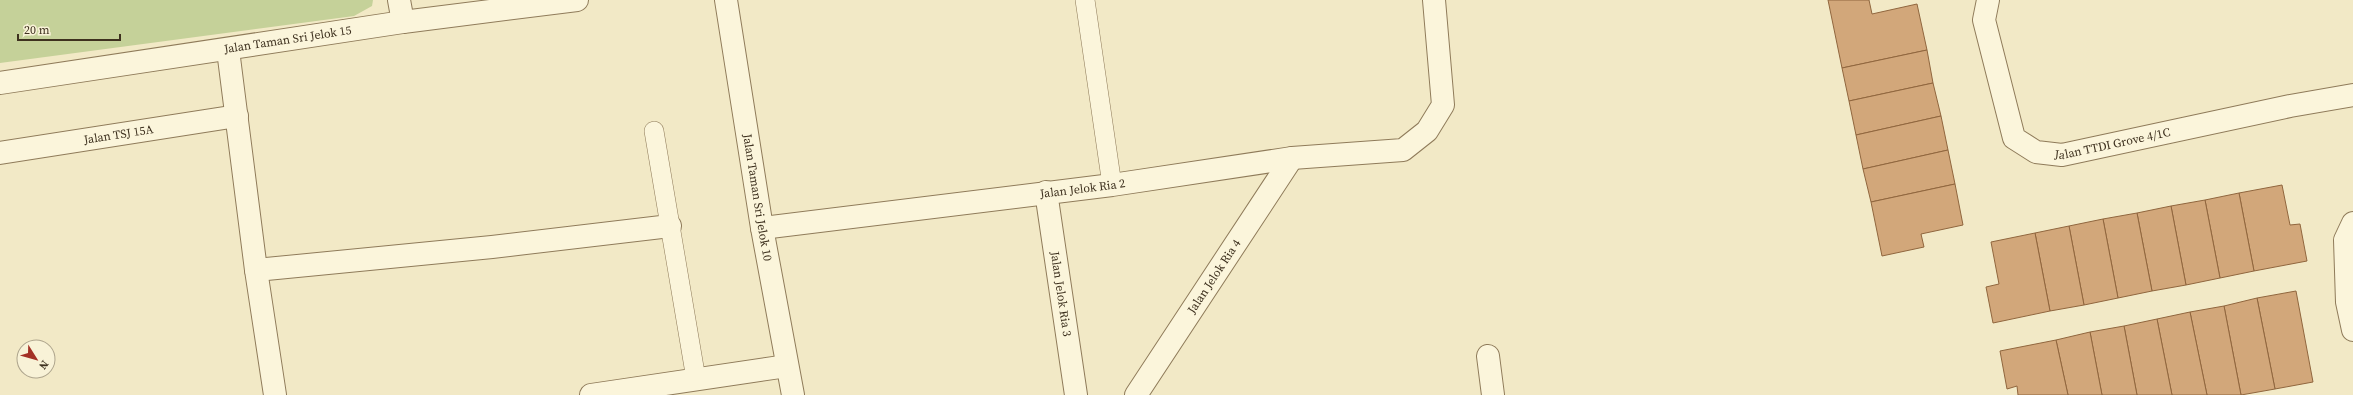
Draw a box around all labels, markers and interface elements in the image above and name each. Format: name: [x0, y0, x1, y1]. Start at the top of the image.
scale bar: [18, 16, 120, 42]
text: 20 m: [24, 22, 50, 38]
street label: Jalan Taman Sri Jelok 15: [222, 22, 353, 57]
street label: Jalan TSJ 15A: [82, 121, 155, 148]
street label: Jalan TTDI Grove 4/1C: [2053, 124, 2172, 163]
street label: Jalan Taman Sri Jelok 10: [739, 132, 776, 262]
street label: Jalan Jelok Ria 2: [1038, 175, 1126, 202]
street label: Jalan Jelok Ria 4: [1183, 236, 1244, 318]
street label: Jalan Jelok Ria 3: [1047, 249, 1075, 338]
north arrow: [16, 339, 56, 379]
text: N: [35, 357, 52, 372]

